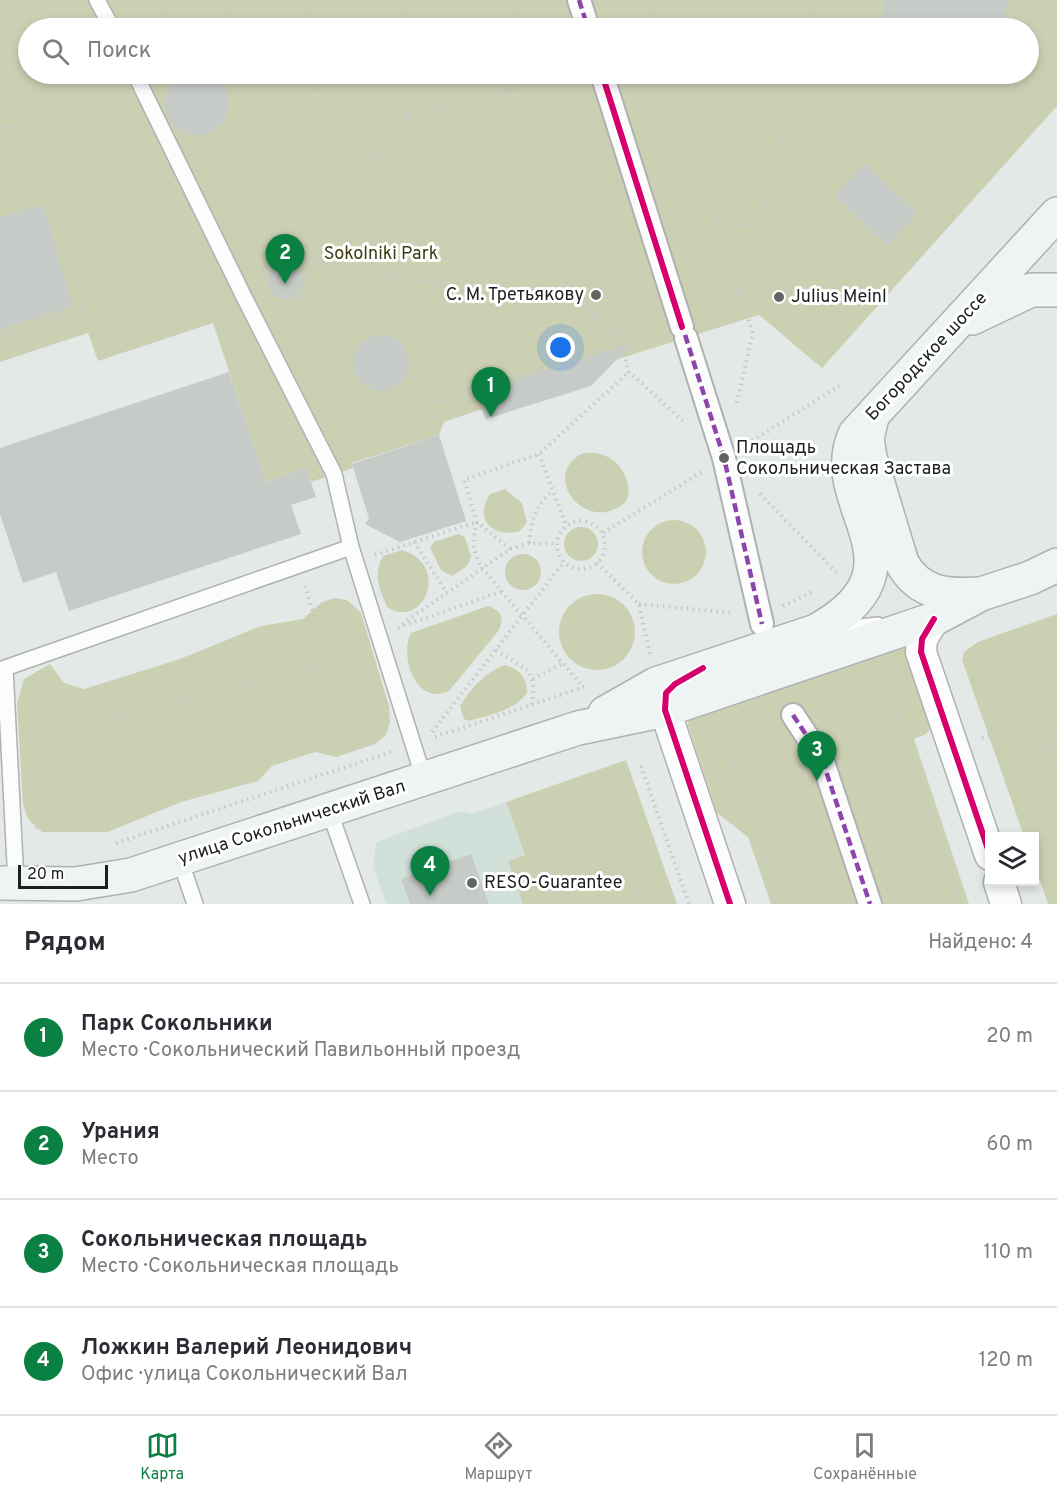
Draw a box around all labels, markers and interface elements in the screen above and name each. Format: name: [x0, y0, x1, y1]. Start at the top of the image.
search box: [18, 18, 1039, 84]
icon: search: [39, 35, 72, 68]
text: Поиск: [87, 38, 151, 65]
pin: 2: [266, 234, 304, 284]
park label: Sokolniki Park: [324, 243, 438, 266]
place label: С. М. Третьякову: [446, 284, 584, 307]
place label: Julius Meinl: [791, 286, 887, 309]
marker: С. М. Третьякову: [589, 288, 603, 302]
street label: Богородское шоссе: [861, 288, 993, 426]
marker: Julius Meinl: [772, 290, 786, 304]
your location: [546, 333, 575, 362]
pin: 1: [472, 368, 510, 417]
place label: Площадь Сокольническая Застава: [736, 437, 951, 481]
marker: Площадь Сокольническая Застава: [717, 451, 731, 465]
pin: 3: [798, 732, 836, 781]
street label: улица Сокольнический Вал: [175, 775, 409, 871]
map controls: [985, 832, 1039, 886]
button: layers: [985, 832, 1039, 886]
pin: 4: [410, 846, 450, 896]
scale bar: [18, 862, 108, 890]
text: 20 m: [27, 865, 64, 885]
place label: RESO-Guarantee: [484, 872, 623, 895]
marker: RESO-Guarantee: [465, 876, 479, 890]
text: Рядом: [24, 927, 106, 960]
text: Найдено: 4: [928, 930, 1033, 956]
text: Парк Сокольники: [81, 1011, 273, 1038]
text: 1: [40, 1024, 48, 1050]
text: 20 m: [986, 1024, 1033, 1050]
text: Место · Сокольнический Павильонный проезд: [81, 1038, 520, 1064]
text: Урания: [81, 1119, 160, 1146]
text: 2: [37, 1132, 50, 1158]
text: 60 m: [987, 1132, 1033, 1158]
text: Место: [81, 1146, 139, 1172]
text: Сокольническая площадь: [81, 1227, 367, 1254]
text: 3: [38, 1240, 50, 1266]
text: 110 m: [984, 1240, 1033, 1266]
text: Место · Сокольническая площадь: [81, 1254, 399, 1280]
text: Ложкин Валерий Леонидович: [81, 1335, 412, 1362]
text: 4: [37, 1348, 50, 1374]
text: 120 m: [979, 1348, 1033, 1374]
text: Офис · улица Сокольнический Вал: [81, 1362, 408, 1388]
tab: Карта: [140, 1429, 184, 1485]
tab: Маршрут: [464, 1429, 533, 1485]
tab: Сохранённые: [813, 1429, 917, 1485]

